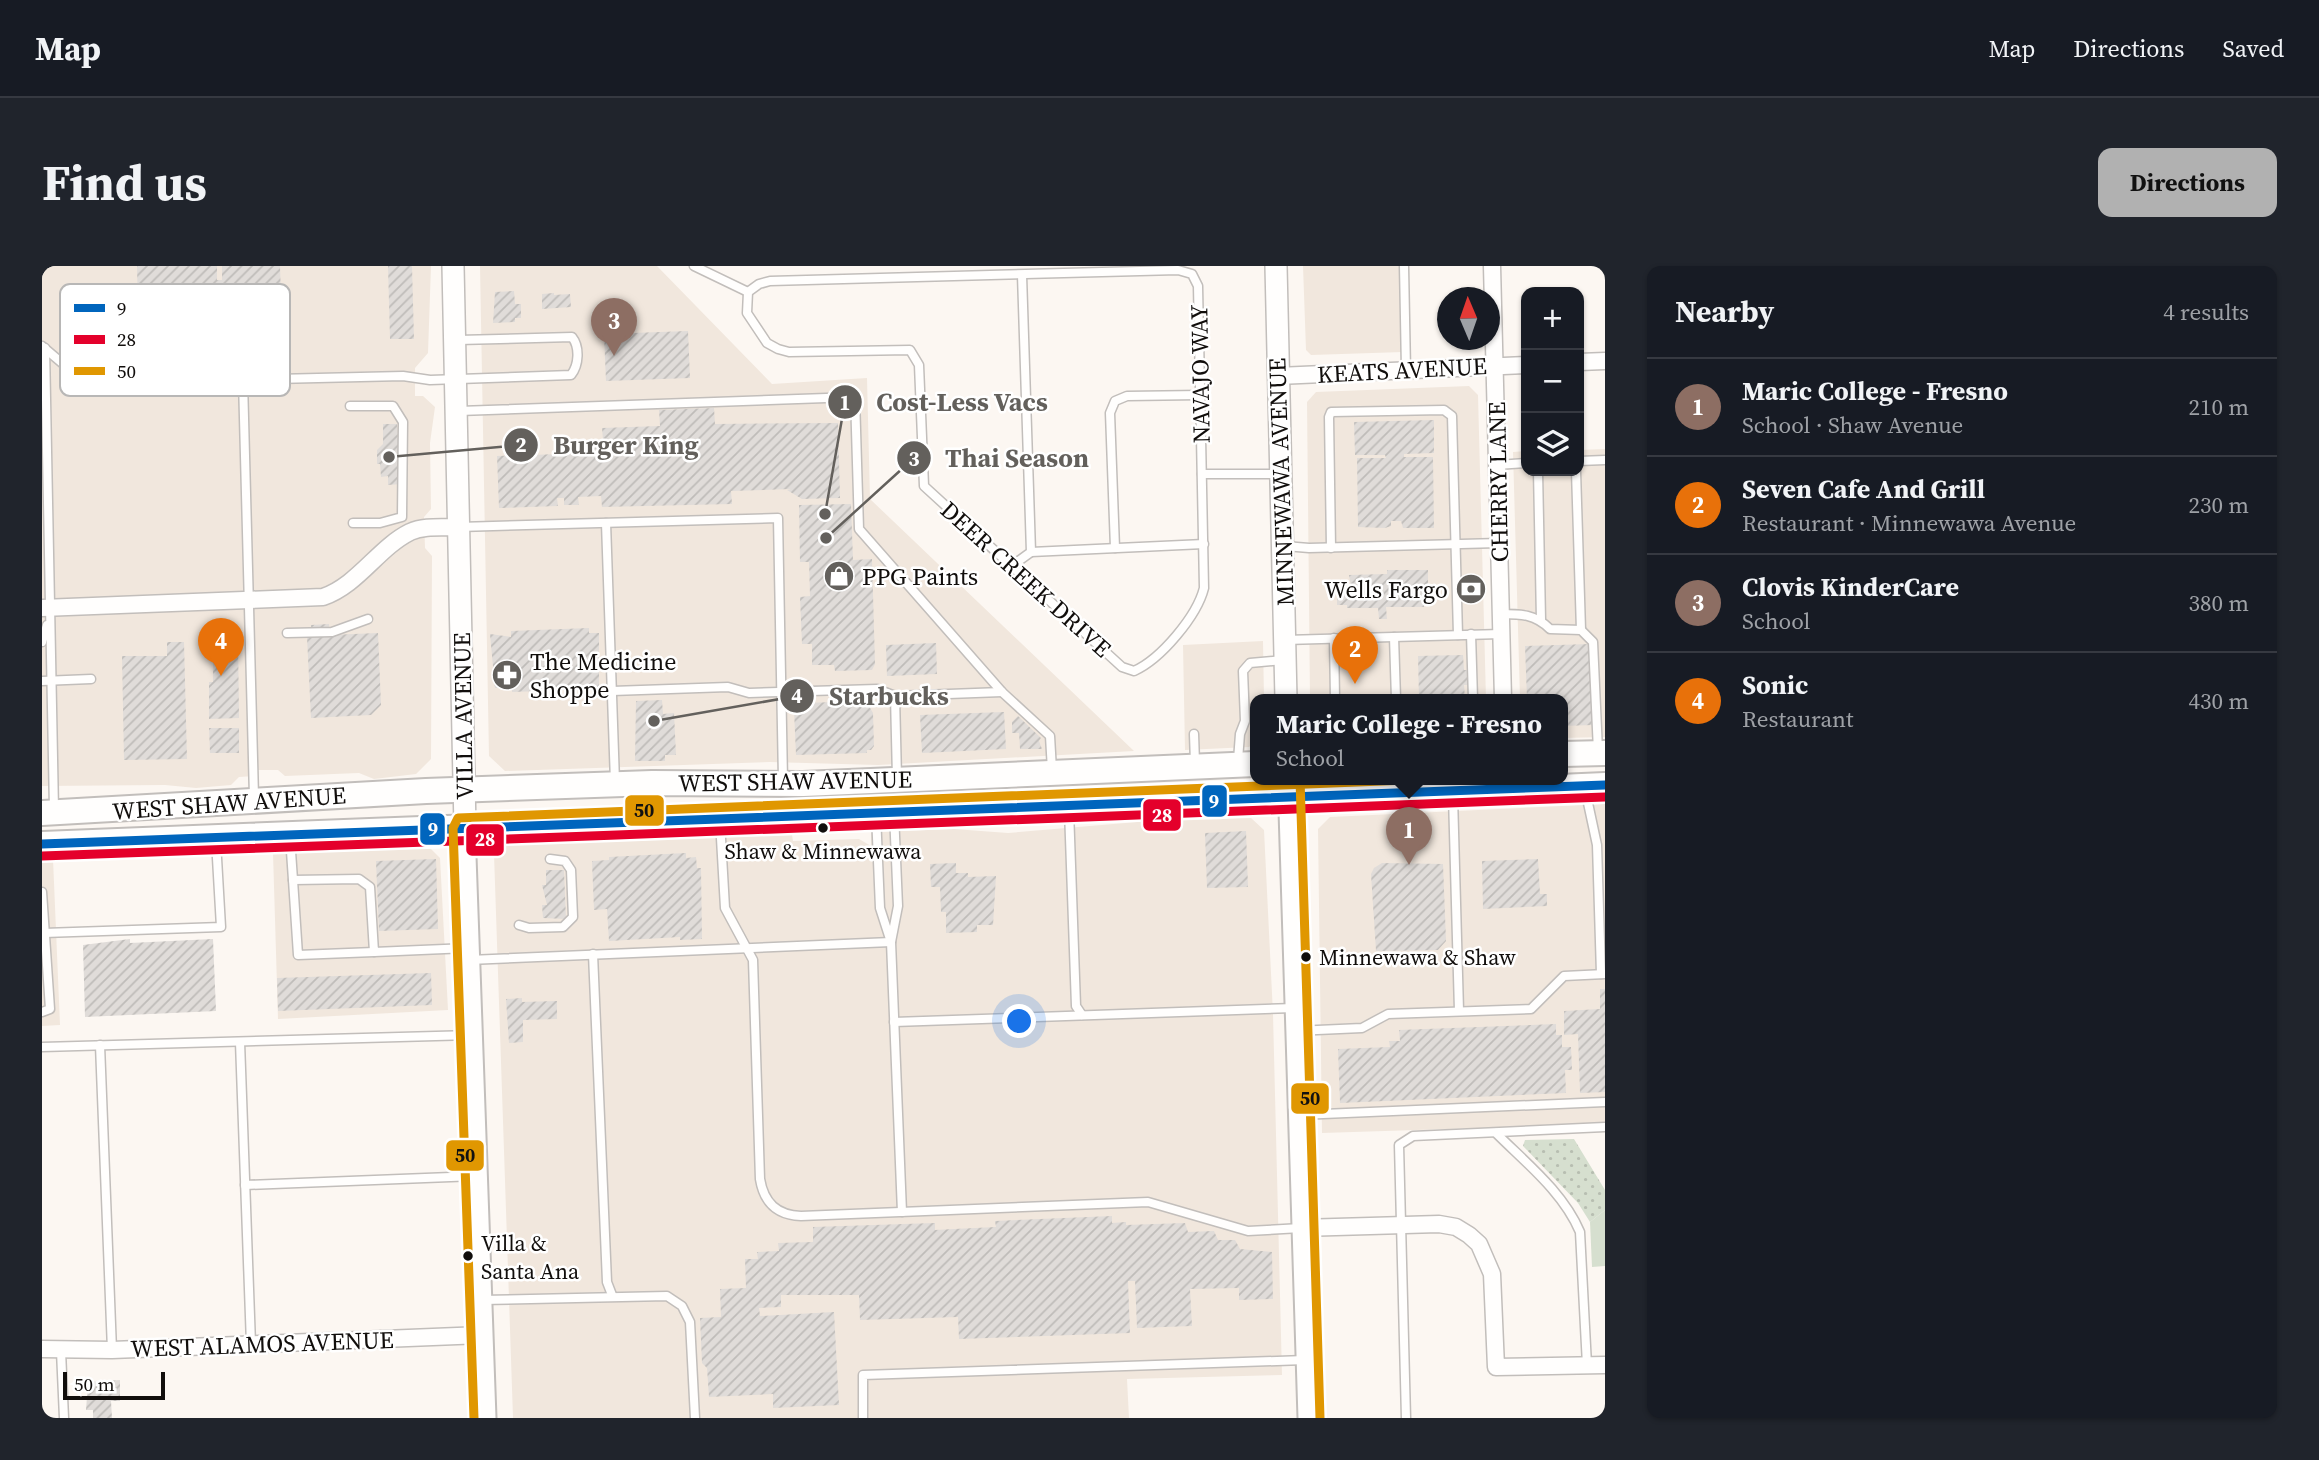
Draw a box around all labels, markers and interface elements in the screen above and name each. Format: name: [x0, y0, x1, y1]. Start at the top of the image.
text: Map: [35, 26, 101, 71]
text: Map: [1988, 32, 2035, 65]
text: Directions: [2073, 32, 2184, 65]
text: Saved: [2222, 32, 2284, 65]
button: Directions: [2098, 148, 2277, 217]
text: Find us: [42, 149, 207, 216]
legend: [60, 284, 290, 396]
north arrow: [1437, 287, 1500, 350]
map controls: [1521, 287, 1584, 476]
button: +: [1521, 287, 1584, 350]
text: Nearby: [1675, 291, 1774, 332]
text: 9: [117, 295, 127, 321]
text: 4 results: [2163, 296, 2249, 328]
pin: 3: [591, 298, 637, 356]
street label: NAVAJO WAY: [1182, 304, 1218, 444]
text: 28: [117, 326, 136, 352]
street label: KEATS AVENUE: [1316, 349, 1488, 391]
button: −: [1521, 350, 1584, 413]
street label: MINNEWAWA AVENUE: [1260, 357, 1302, 607]
text: 50: [117, 358, 136, 384]
text: Maric College - Fresno: [1742, 373, 2008, 409]
callout: Cost-Less Vacs: [827, 379, 1062, 426]
text: Cost-Less Vacs: [876, 384, 1048, 420]
text: 1: [839, 388, 851, 417]
text: 1: [1692, 391, 1704, 423]
text: 210 m: [2188, 391, 2249, 423]
street label: CHERRY LANE: [1480, 401, 1516, 563]
text: School · Shaw Avenue: [1742, 409, 1963, 441]
button: layers: [1521, 413, 1584, 476]
callout: Burger King: [504, 421, 712, 468]
text: Burger King: [553, 427, 699, 463]
text: 2: [515, 430, 527, 459]
callout: Thai Season: [896, 435, 1103, 482]
text: Thai Season: [945, 440, 1089, 476]
text: 3: [908, 444, 920, 473]
text: Seven Cafe And Grill: [1742, 471, 1985, 507]
text: 2: [1692, 489, 1704, 521]
text: 230 m: [2188, 489, 2249, 521]
street label: DEER CREEK DRIVE: [933, 493, 1119, 665]
text: Restaurant · Minnewawa Avenue: [1742, 507, 2076, 539]
shop icon: PPG Paints: [822, 559, 856, 593]
place label: PPG Paints: [862, 560, 978, 593]
text: Clovis KinderCare: [1742, 569, 1959, 605]
bank icon: Wells Fargo: [1454, 572, 1488, 606]
place label: Wells Fargo: [1324, 573, 1448, 606]
text: 3: [1692, 587, 1704, 619]
text: 380 m: [2188, 587, 2249, 619]
text: School: [1742, 605, 1810, 637]
pin: 4: [198, 618, 244, 676]
pin: 2: [1332, 626, 1378, 684]
street label: VILLA AVENUE: [445, 632, 481, 800]
place label: The Medicine Shoppe: [530, 645, 677, 706]
pharmacy icon: The Medicine Shoppe: [490, 658, 524, 692]
text: Sonic: [1742, 667, 1808, 703]
callout: Starbucks: [780, 672, 963, 719]
text: Starbucks: [829, 678, 949, 714]
text: 4: [791, 681, 803, 710]
text: 4: [1692, 685, 1704, 717]
text: 430 m: [2188, 685, 2249, 717]
popup: [1250, 694, 1568, 785]
text: Restaurant: [1742, 703, 1853, 735]
text: Maric College - Fresno: [1276, 706, 1542, 742]
text: School: [1276, 742, 1344, 774]
street label: WEST SHAW AVENUE: [678, 762, 912, 800]
street label: WEST SHAW AVENUE: [111, 778, 347, 828]
line badge: 9: [1201, 784, 1228, 818]
text: 9: [1209, 788, 1219, 814]
line badge: 50: [624, 794, 665, 827]
text: 50: [634, 797, 654, 823]
line badge: 28: [1142, 798, 1182, 832]
text: 28: [1152, 802, 1172, 828]
pin: 1: [1386, 807, 1432, 865]
line badge: 9: [419, 812, 446, 846]
text: 9: [428, 816, 438, 842]
marker: Shaw & Minnewawa: [816, 821, 830, 835]
line badge: 28: [465, 823, 505, 857]
text: 28: [475, 826, 495, 852]
place label: Shaw & Minnewawa: [725, 836, 922, 866]
place label: Minnewawa & Shaw: [1319, 942, 1516, 972]
marker: Minnewawa & Shaw: [1299, 950, 1313, 964]
your location: [1002, 1004, 1036, 1038]
line badge: 50: [1290, 1082, 1330, 1115]
text: 50: [1300, 1085, 1320, 1111]
line badge: 50: [445, 1139, 485, 1172]
text: 50: [455, 1142, 475, 1168]
place label: Villa & Santa Ana: [481, 1228, 580, 1286]
marker: Villa & Santa Ana: [461, 1249, 475, 1263]
street label: WEST ALAMOS AVENUE: [130, 1323, 394, 1365]
scale bar: [63, 1369, 164, 1401]
text: 50 m: [74, 1371, 115, 1397]

